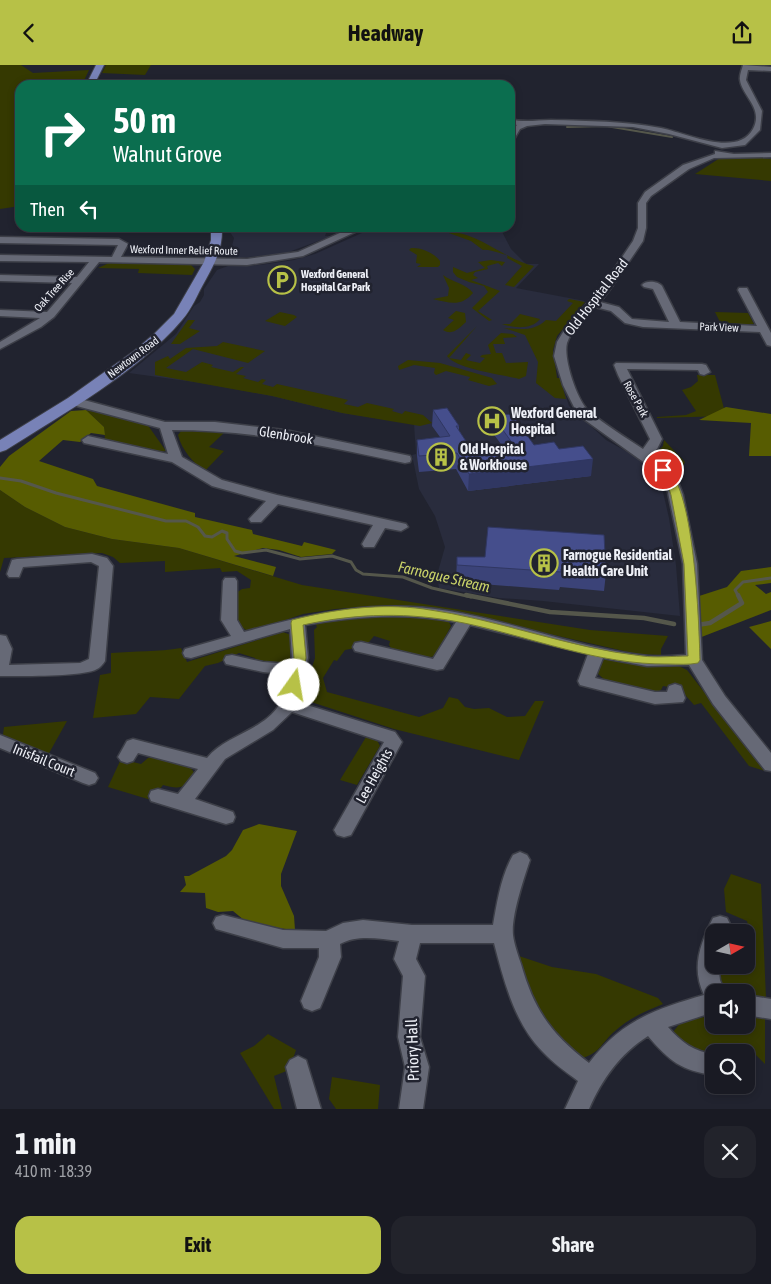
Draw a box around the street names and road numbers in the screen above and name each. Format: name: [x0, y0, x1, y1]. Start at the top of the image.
street label: Wexford Inner Relief Route: [130, 243, 238, 257]
street label: Old Hospital Road: [561, 256, 631, 338]
street label: Oak Tree Rise: [32, 266, 76, 314]
street label: Park View: [699, 320, 739, 334]
street label: Newtown Road: [105, 334, 161, 380]
street label: Rose Park: [621, 379, 651, 419]
street label: Glenbrook: [258, 423, 314, 447]
street label: Inisfail Court: [11, 740, 77, 780]
street label: Lee Heights: [353, 746, 395, 806]
street label: Priory Hall: [402, 1018, 423, 1082]

